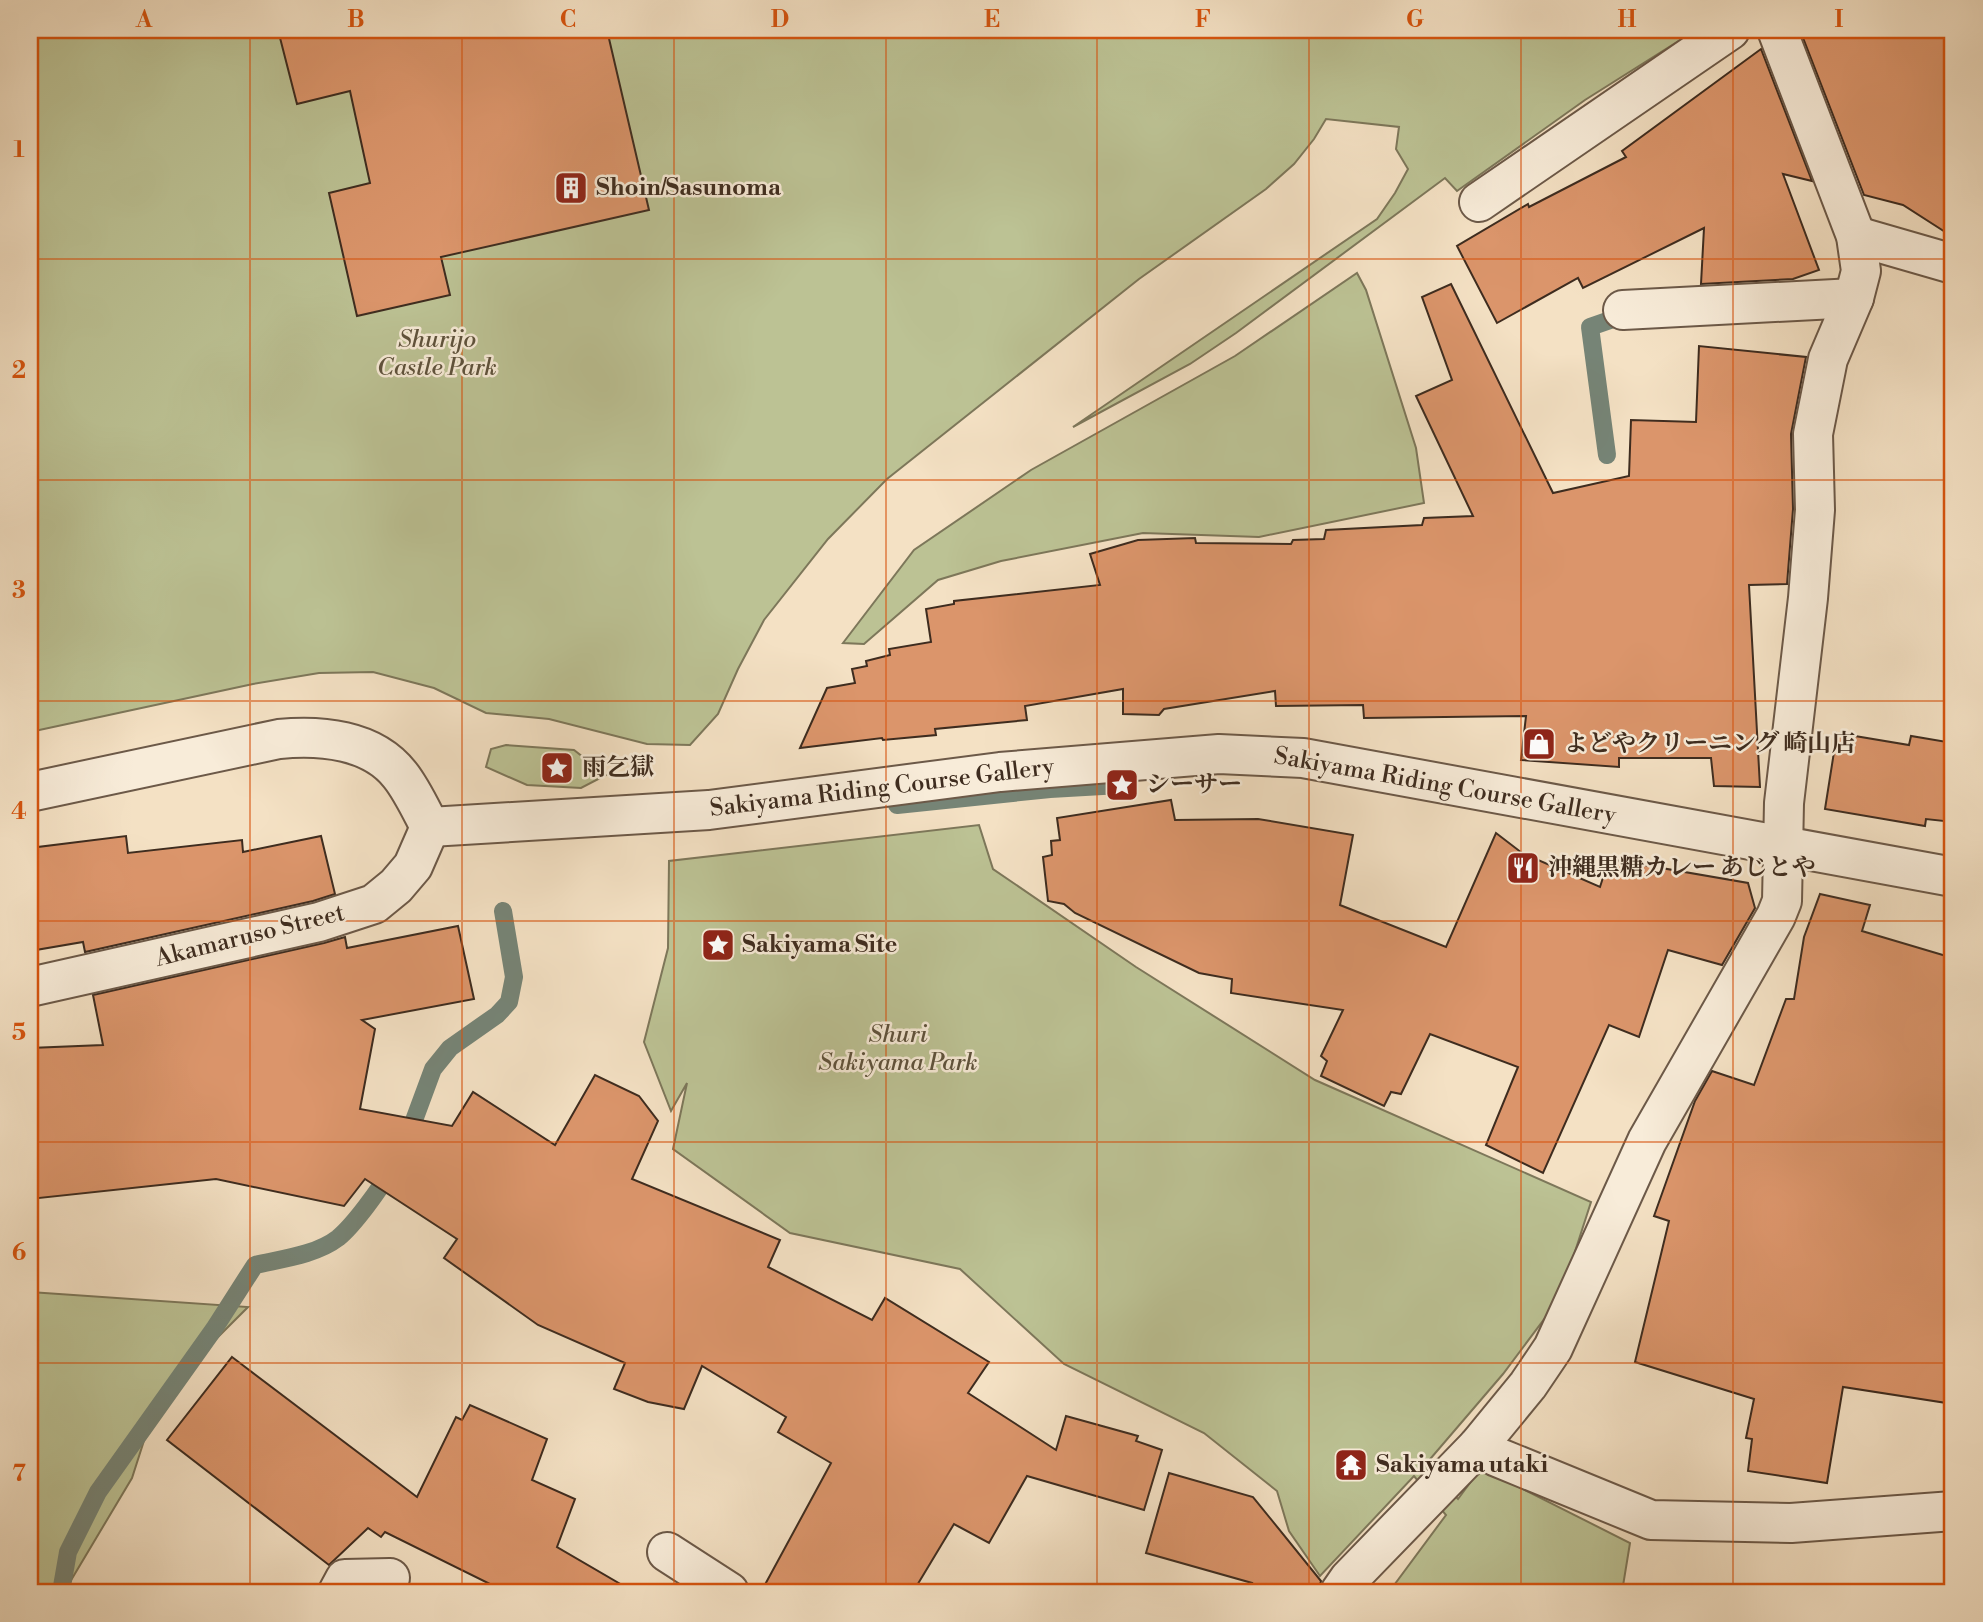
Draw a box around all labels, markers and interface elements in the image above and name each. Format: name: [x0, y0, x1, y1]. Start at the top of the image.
text: A: [135, 6, 153, 34]
text: B: [347, 6, 365, 34]
text: C: [560, 6, 576, 34]
text: D: [771, 6, 789, 34]
text: E: [984, 6, 1000, 34]
text: F: [1195, 6, 1211, 34]
text: G: [1406, 6, 1424, 34]
text: H: [1618, 6, 1637, 34]
text: I: [1835, 6, 1844, 34]
text: 1: [13, 136, 25, 164]
building icon: Shoin/Sasunoma: [552, 169, 590, 207]
place label: Shoin/Sasunoma: [596, 173, 782, 203]
park label: Shurijo Castle Park: [377, 325, 497, 383]
text: 2: [12, 357, 26, 385]
text: 3: [12, 577, 26, 605]
shop icon: よどやクリーニング 崎山店: [1520, 725, 1558, 763]
place label: よどやクリーニング 崎山店: [1564, 729, 1855, 759]
street label: Sakiyama Riding Course Gallery: [1272, 741, 1619, 831]
place icon: 雨乞獄: [538, 749, 576, 787]
street label: Sakiyama Riding Course Gallery: [708, 752, 1056, 824]
place label: 雨乞獄: [582, 753, 654, 783]
place icon: シーサー: [1103, 766, 1141, 804]
place label: シーサー: [1146, 770, 1242, 800]
text: 4: [11, 798, 27, 826]
restaurant icon: 沖縄黒糖カレー あじとや: [1504, 849, 1542, 887]
place label: 沖縄黒糖カレー あじとや: [1548, 853, 1816, 883]
street label: Akamaruso Street: [151, 898, 348, 974]
place icon: Sakiyama Site: [699, 926, 737, 964]
place label: Sakiyama Site: [742, 930, 898, 960]
text: 5: [12, 1019, 26, 1047]
park label: Shuri Sakiyama Park: [818, 1020, 978, 1078]
text: 6: [12, 1239, 26, 1267]
temple icon: Sakiyama utaki: [1332, 1446, 1370, 1484]
place label: Sakiyama utaki: [1376, 1450, 1548, 1480]
text: 7: [12, 1460, 26, 1488]

